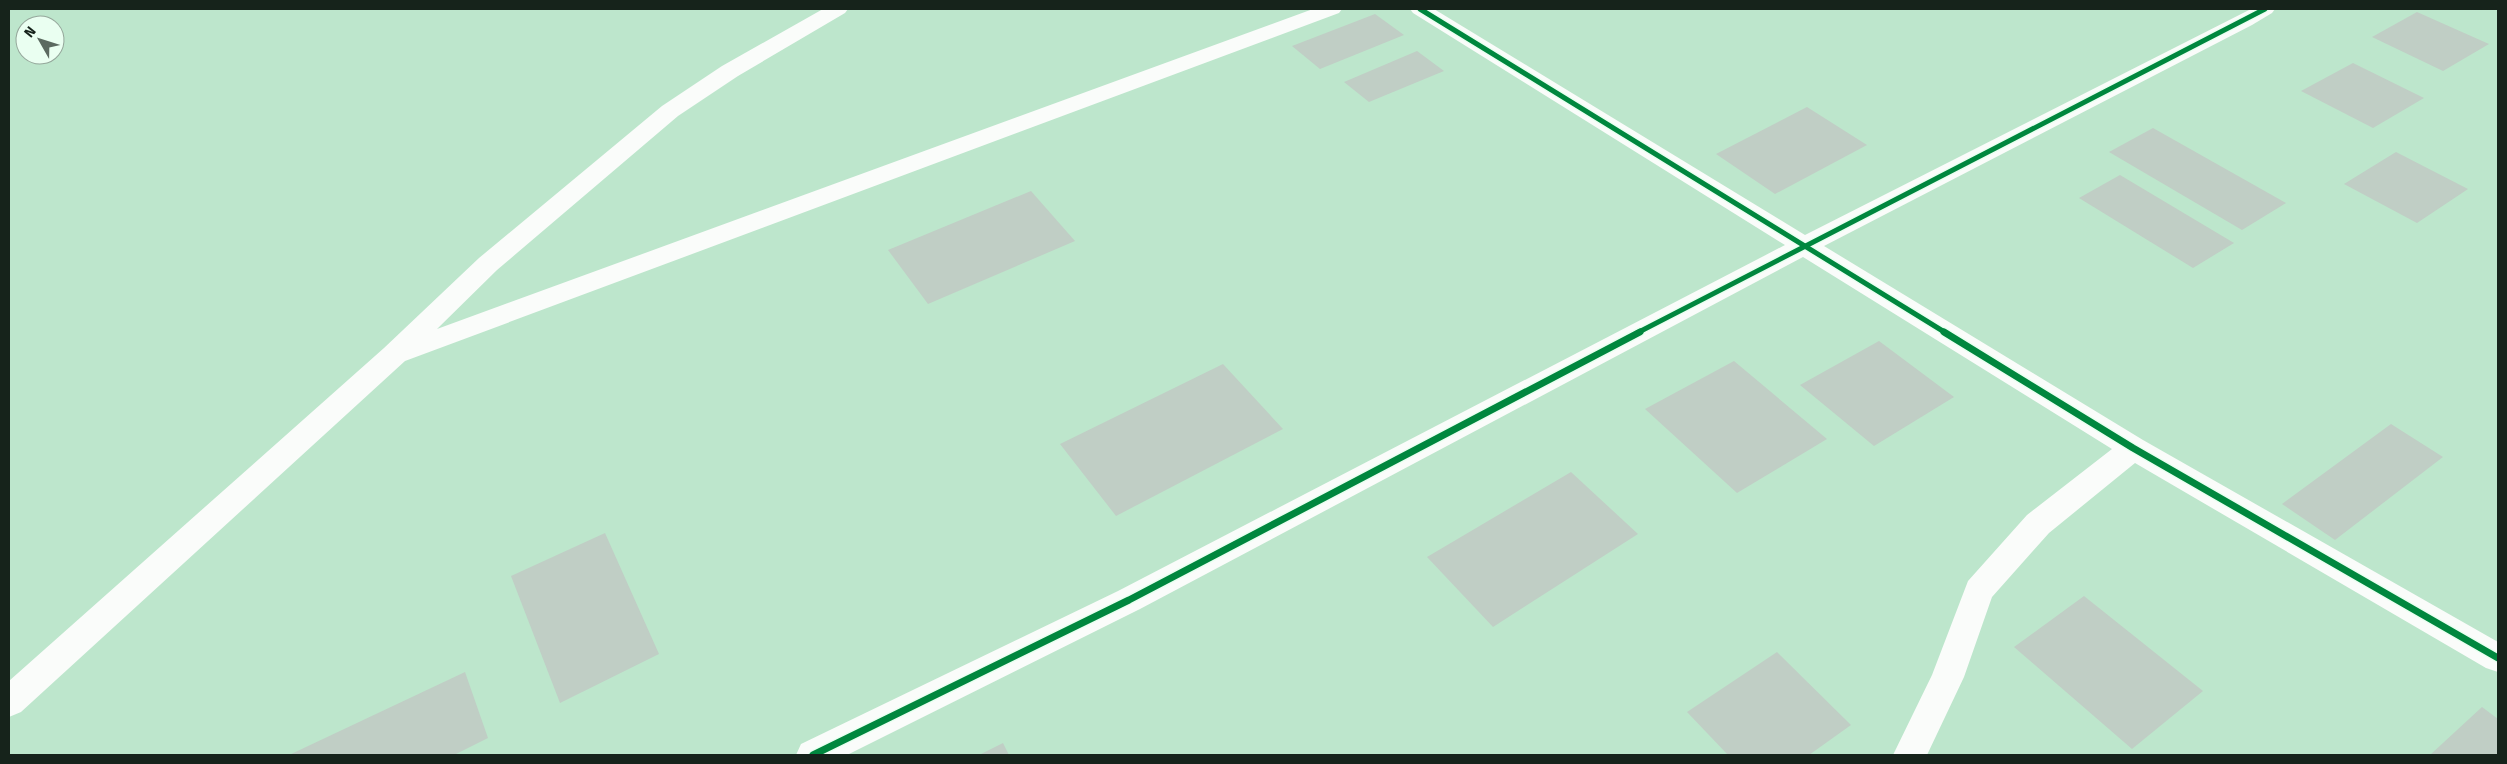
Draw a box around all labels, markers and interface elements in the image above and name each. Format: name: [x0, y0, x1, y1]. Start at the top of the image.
north arrow: [15, 15, 65, 65]
text: N: [21, 23, 40, 41]

